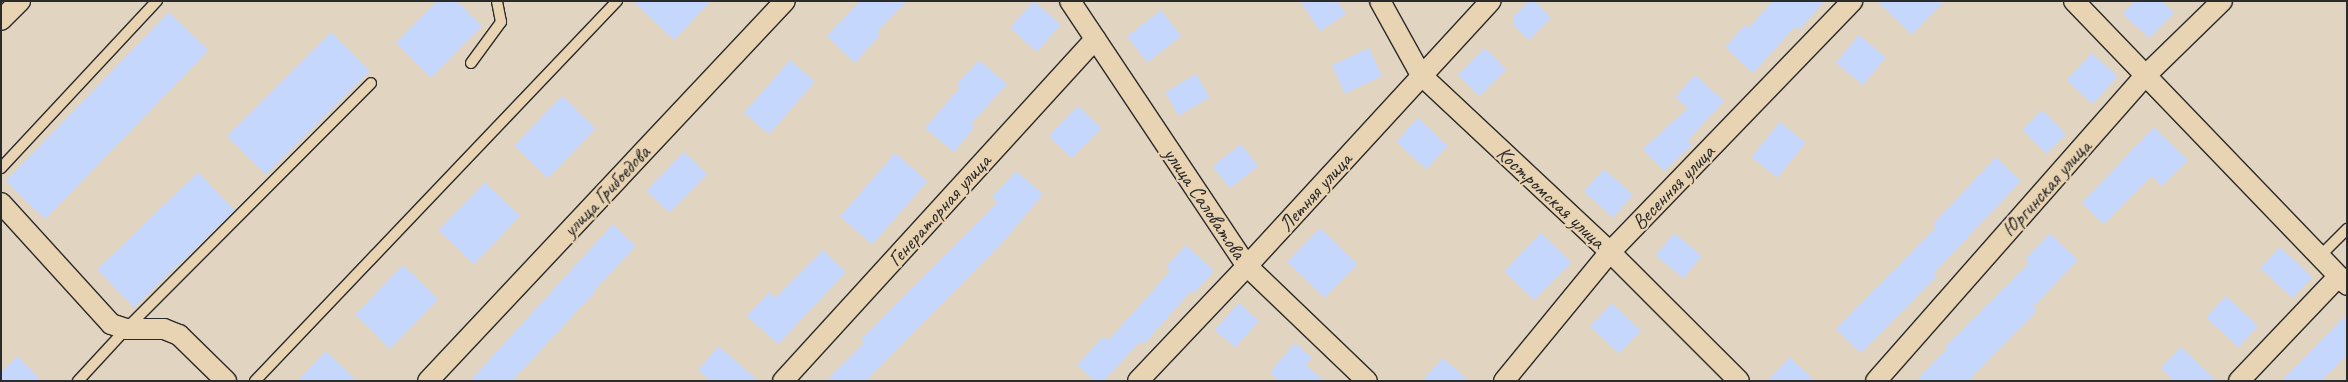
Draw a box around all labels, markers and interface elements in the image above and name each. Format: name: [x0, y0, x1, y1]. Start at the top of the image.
street label: Юргинская улица: [1996, 134, 2096, 242]
street label: Весенняя улица: [1626, 139, 1720, 235]
street label: улица Грибоедова: [557, 140, 655, 242]
street label: Костромская улица: [1491, 140, 1611, 254]
street label: улица Саловатова: [1159, 143, 1251, 263]
street label: Летняя улица: [1273, 147, 1357, 237]
street label: Генераторная улица: [882, 149, 996, 271]

